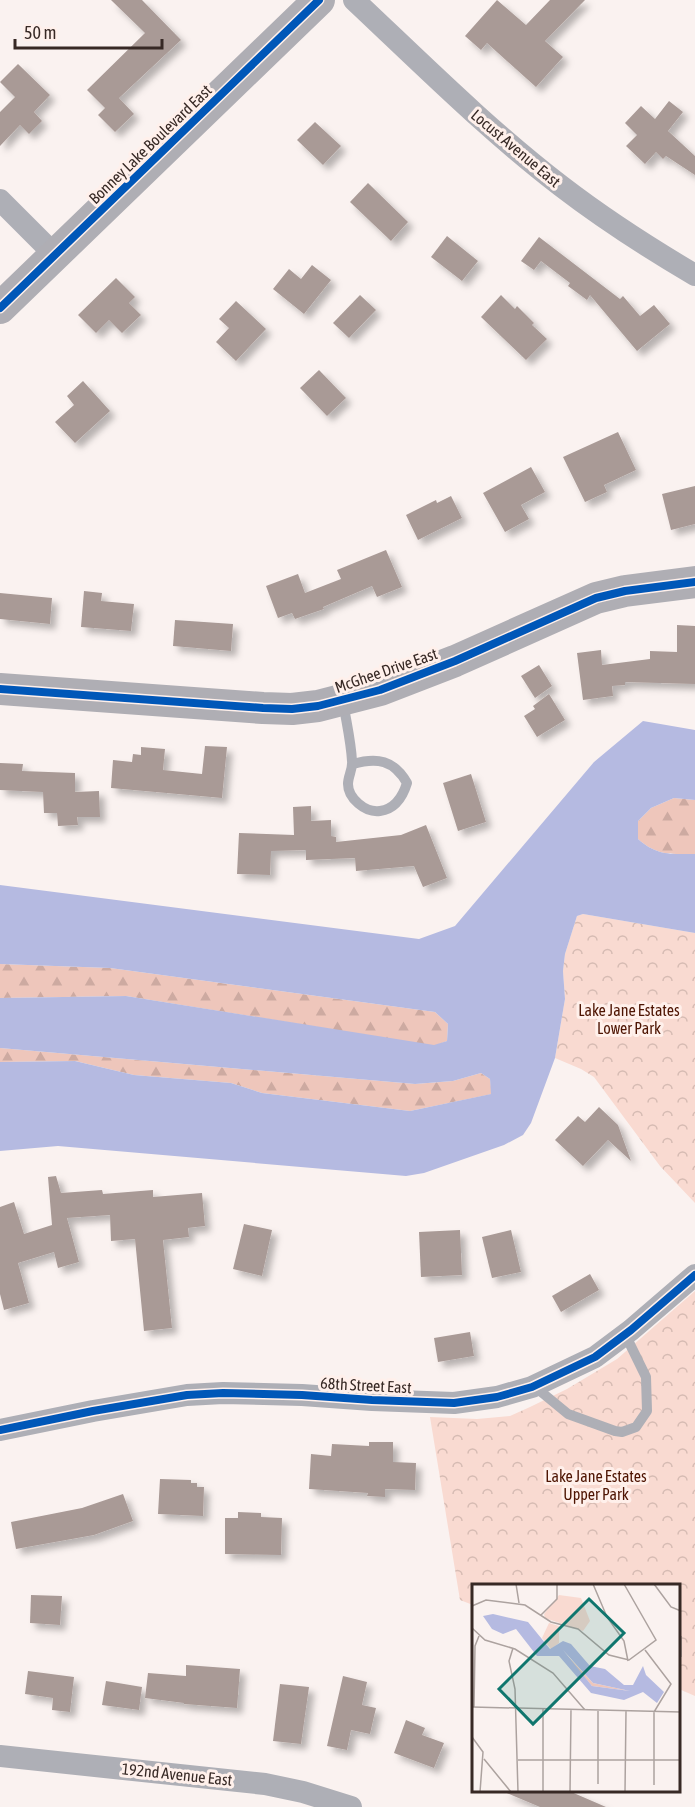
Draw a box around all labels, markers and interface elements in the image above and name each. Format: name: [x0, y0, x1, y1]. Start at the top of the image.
scale bar: [15, 12, 162, 50]
text: 50 m: [24, 22, 56, 43]
street label: Bonney Lake Boulevard East: [85, 81, 216, 208]
street label: Locust Avenue East: [468, 105, 565, 191]
street label: McGhee Drive East: [332, 644, 440, 696]
park label: Lake Jane Estates Lower Park: [578, 1001, 680, 1037]
street label: 68th Street East: [320, 1374, 412, 1396]
park label: Lake Jane Estates Upper Park: [545, 1467, 647, 1504]
inset map: [472, 1584, 680, 1792]
street label: 192nd Avenue East: [121, 1759, 234, 1789]

